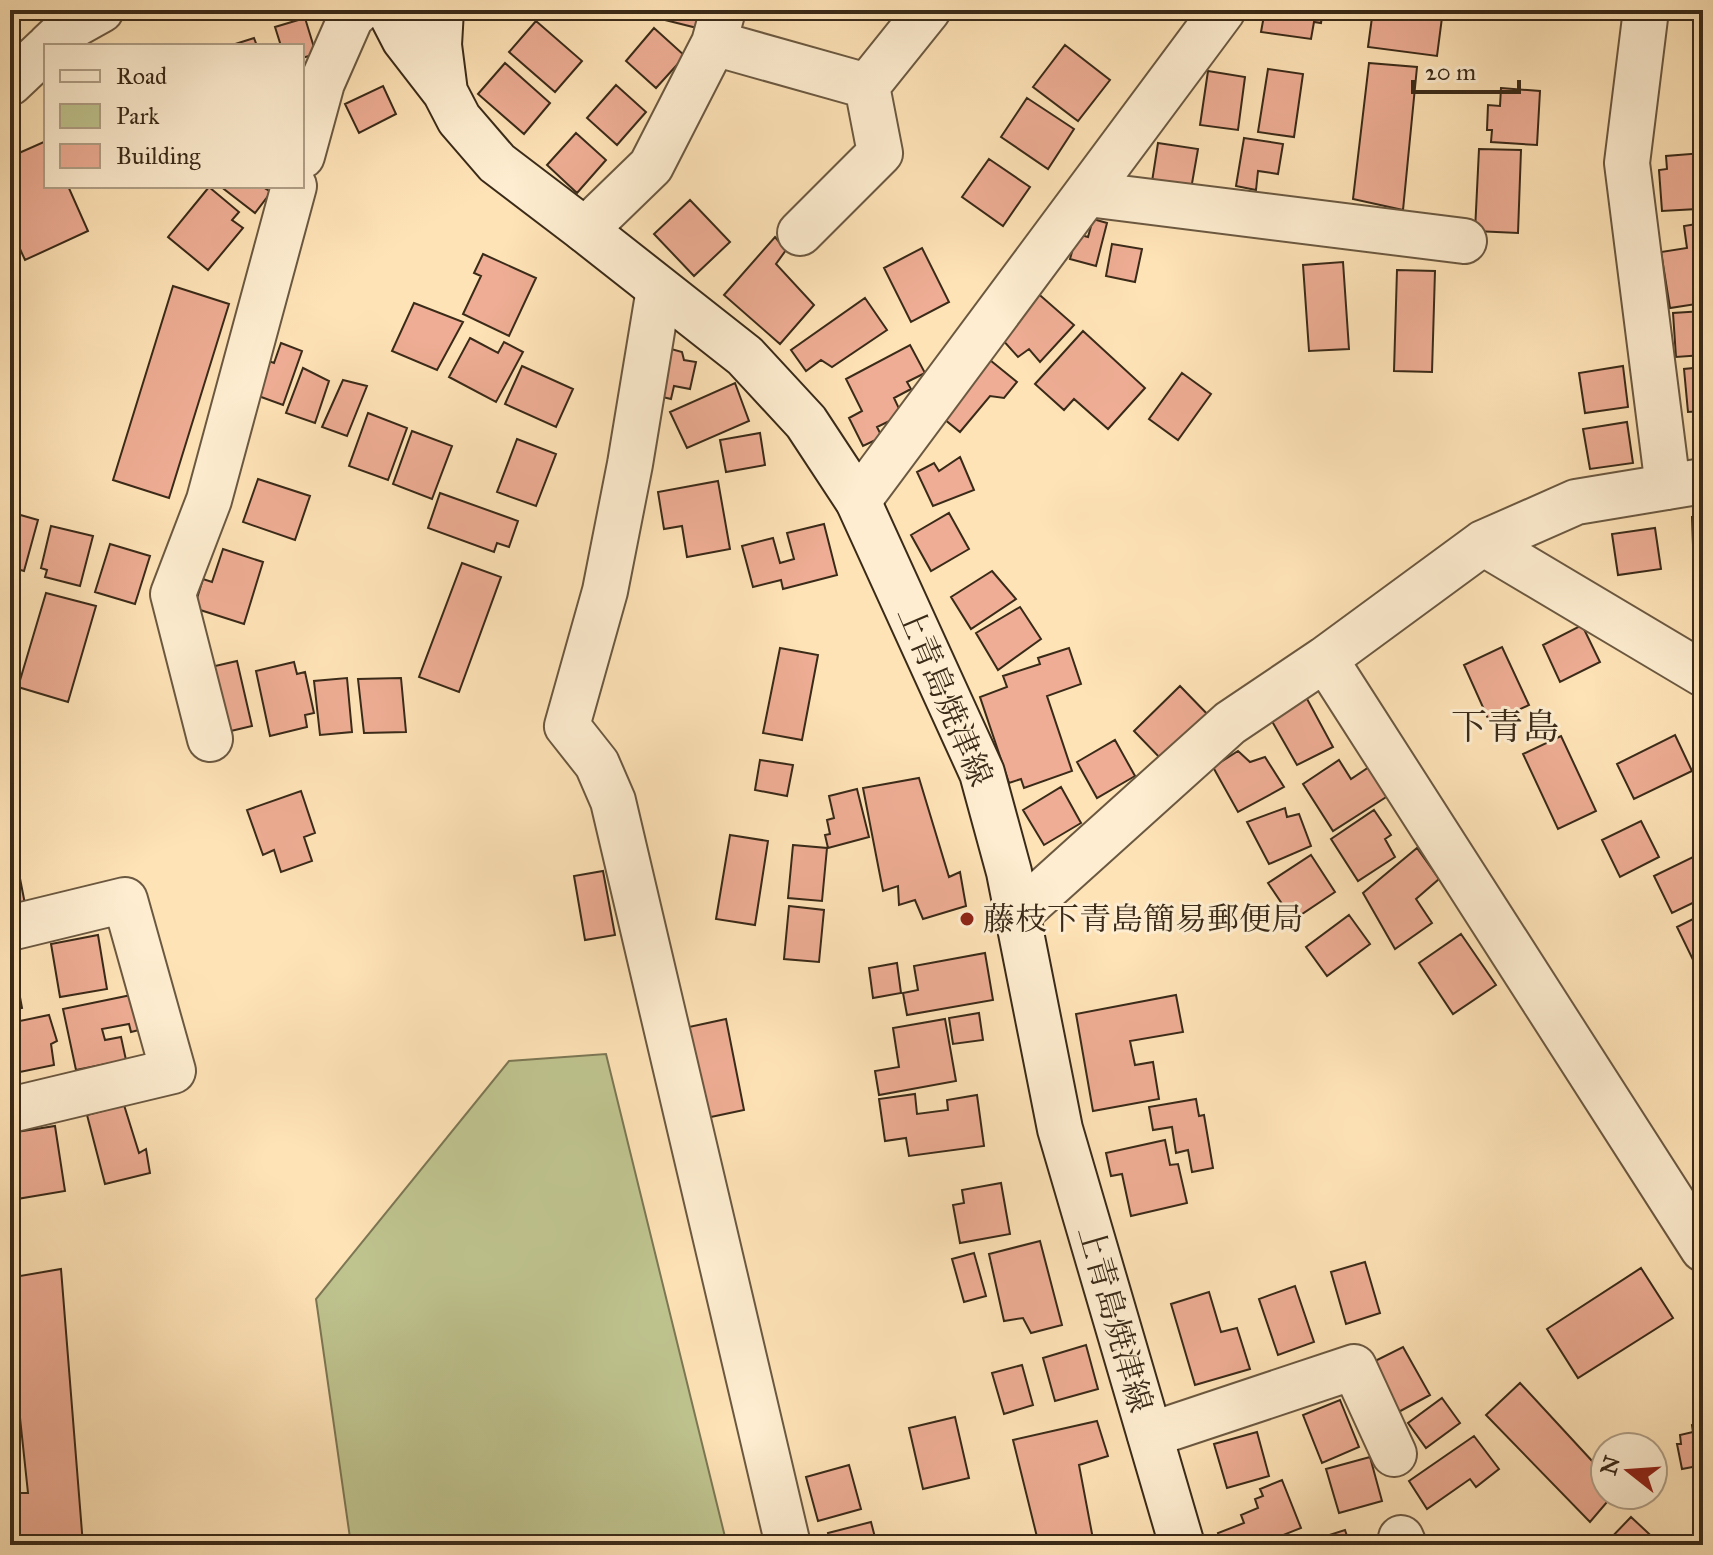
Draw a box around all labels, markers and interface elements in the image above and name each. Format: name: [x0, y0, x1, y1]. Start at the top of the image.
legend: [44, 44, 304, 188]
scale bar: [1413, 44, 1519, 94]
text: 20 m: [1425, 57, 1476, 87]
text: Road: [116, 61, 167, 91]
text: Park: [116, 101, 160, 131]
text: Building: [116, 141, 201, 171]
street label: 上青島焼津線: [890, 600, 1000, 792]
district label: 下青島: [1451, 705, 1559, 749]
place label: 藤枝下青島簡易郵便局: [983, 900, 1303, 939]
marker: 藤枝下青島簡易郵便局: [958, 910, 976, 928]
street label: 上青島焼津線: [1070, 1221, 1160, 1417]
north arrow: [1589, 1431, 1669, 1511]
text: N: [1595, 1452, 1626, 1478]

